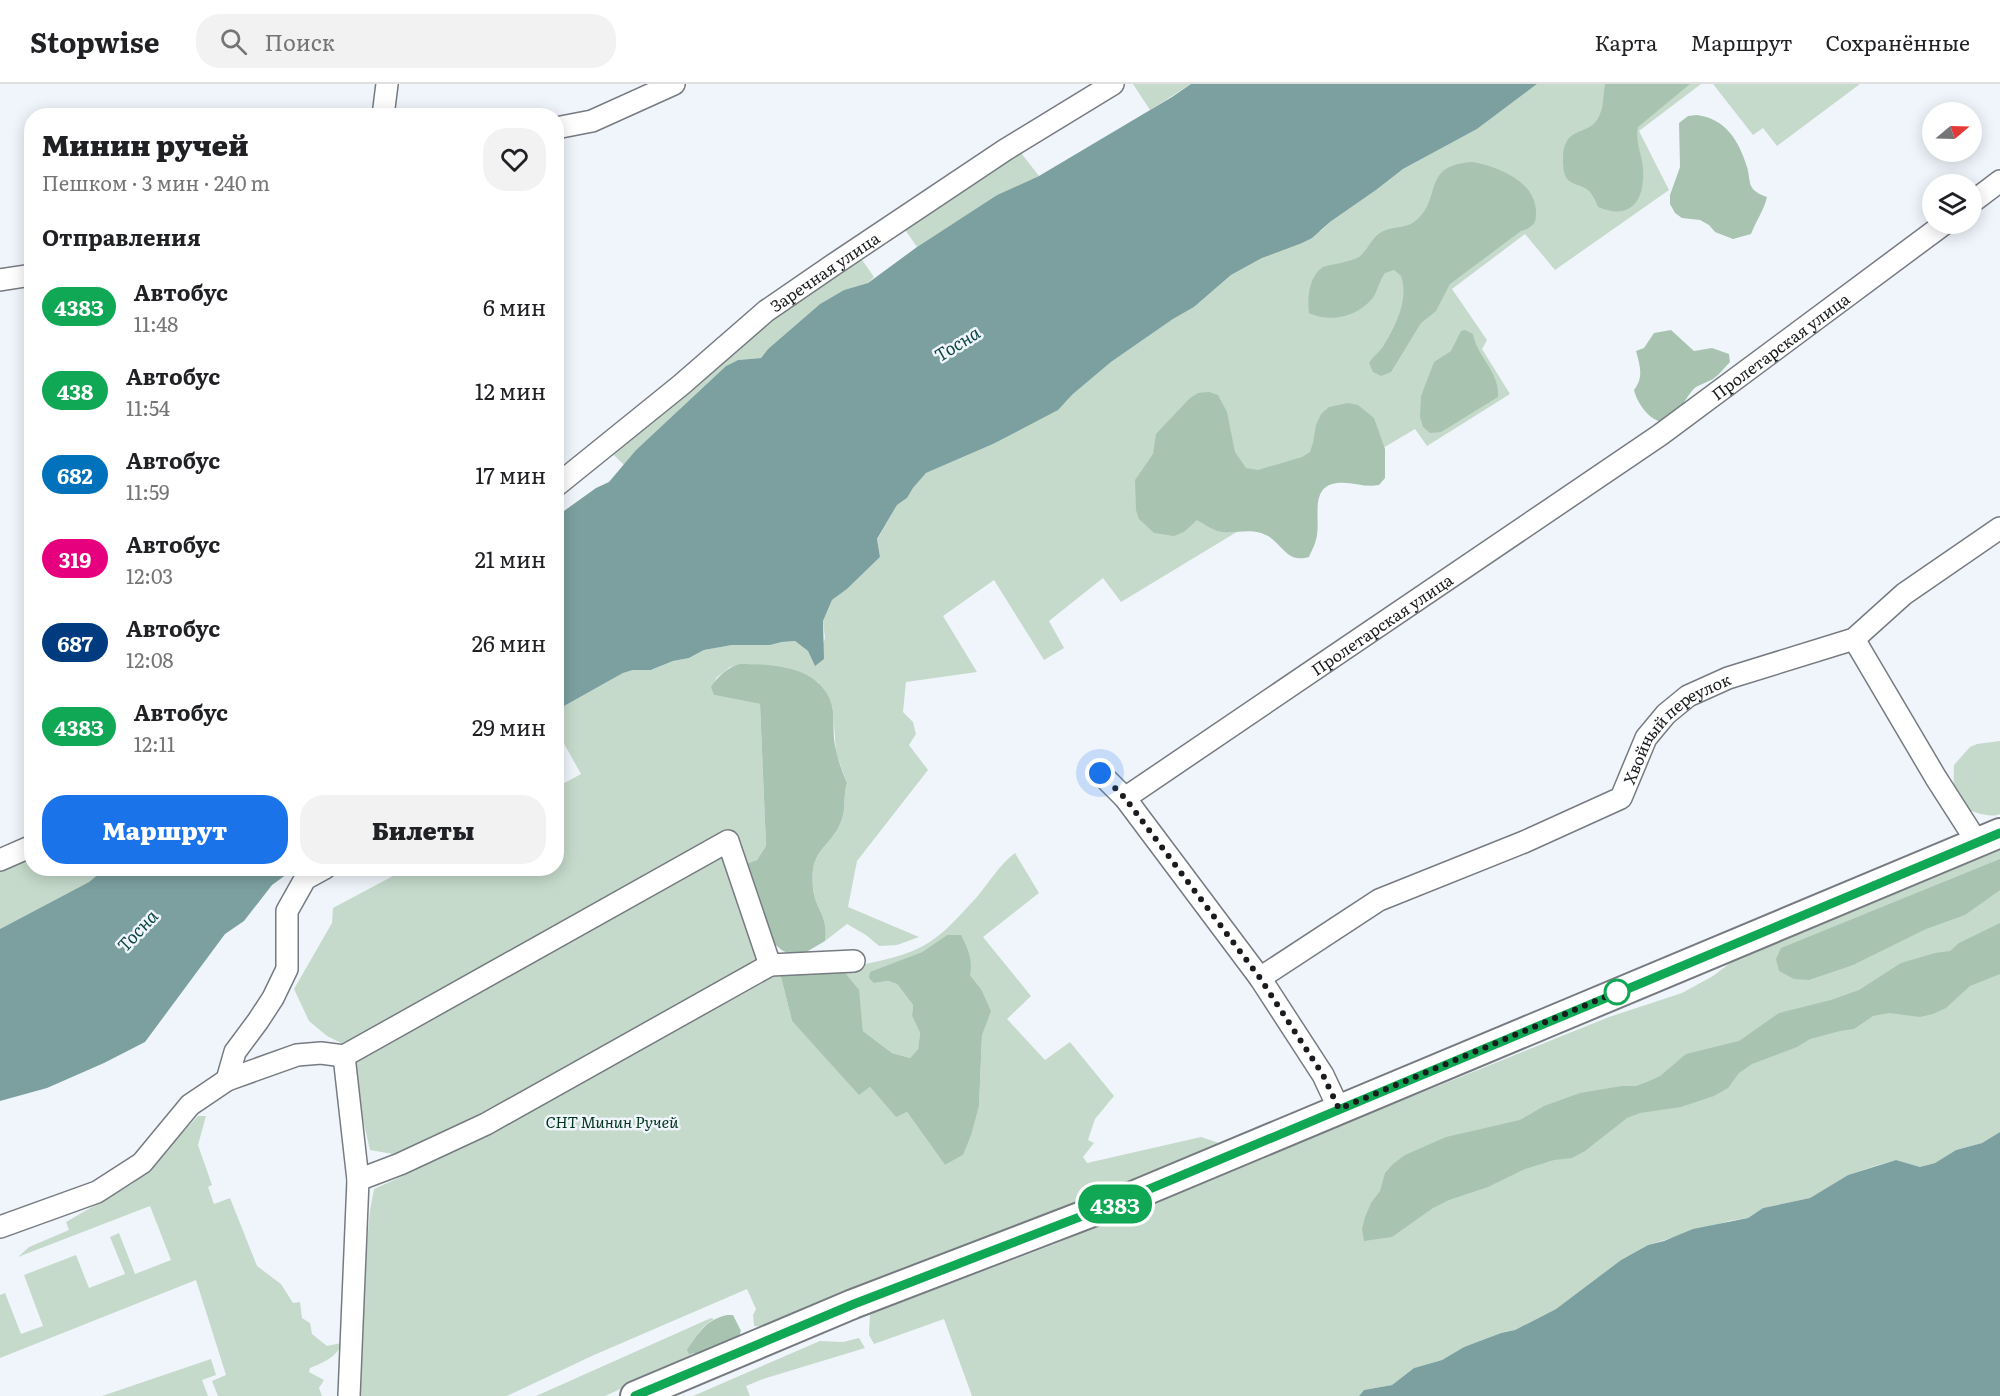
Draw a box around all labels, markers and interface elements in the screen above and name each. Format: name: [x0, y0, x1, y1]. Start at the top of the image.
search box: [196, 14, 616, 68]
text: Stopwise: [30, 20, 160, 62]
icon: search: [217, 25, 250, 58]
text: Поиск: [265, 25, 335, 58]
text: Карта: [1594, 26, 1657, 57]
text: Маршрут: [1690, 26, 1792, 57]
text: Сохранённые: [1825, 26, 1970, 57]
north arrow: [1922, 102, 1982, 162]
map controls: [1922, 102, 1982, 234]
text: Минин ручей: [42, 123, 249, 165]
button: heart: [483, 128, 546, 191]
text: Пешком · 3 мин · 240 m: [42, 167, 270, 197]
button: layers: [1922, 174, 1982, 234]
text: Отправления: [42, 220, 201, 253]
street label: Заречная улица: [765, 225, 884, 317]
text: Автобус: [134, 275, 228, 308]
street label: Пролетарская улица: [1706, 286, 1854, 405]
text: 6 мин: [483, 290, 546, 323]
text: 438З: [54, 291, 104, 322]
text: 11:48: [134, 308, 178, 338]
water label: Тосна: [929, 318, 986, 367]
text: Автобус: [126, 359, 220, 392]
text: 12 мин: [475, 374, 546, 407]
text: 438: [57, 375, 93, 406]
text: 11:54: [126, 392, 170, 422]
text: Автобус: [126, 443, 220, 476]
text: 17 мин: [475, 458, 546, 491]
text: 682: [57, 459, 93, 490]
text: 11:59: [126, 476, 170, 506]
text: Автобус: [126, 527, 220, 560]
text: 21 мин: [475, 542, 546, 575]
text: 319: [59, 543, 91, 574]
text: 12:03: [126, 560, 173, 590]
street label: Пролетарская улица: [1306, 567, 1458, 681]
text: Автобус: [126, 611, 220, 644]
text: 26 мин: [472, 626, 546, 659]
text: 687: [57, 627, 93, 658]
text: 12:08: [126, 644, 174, 674]
street label: Хвойный переулок: [1616, 666, 1735, 788]
text: Автобус: [134, 695, 228, 728]
text: 29 мин: [472, 710, 546, 743]
text: 438З: [54, 711, 104, 742]
text: 12:11: [134, 728, 175, 758]
your location: [1085, 758, 1115, 788]
button: Маршрут: [42, 795, 288, 864]
button: Билеты: [300, 795, 546, 864]
water label: Тосна: [110, 902, 164, 957]
unlabelled marker: [1604, 979, 1630, 1005]
park label: СНТ Минин Ручей: [545, 1109, 679, 1133]
line badge: 438З: [1073, 1184, 1157, 1224]
text: 438З: [1090, 1189, 1140, 1220]

